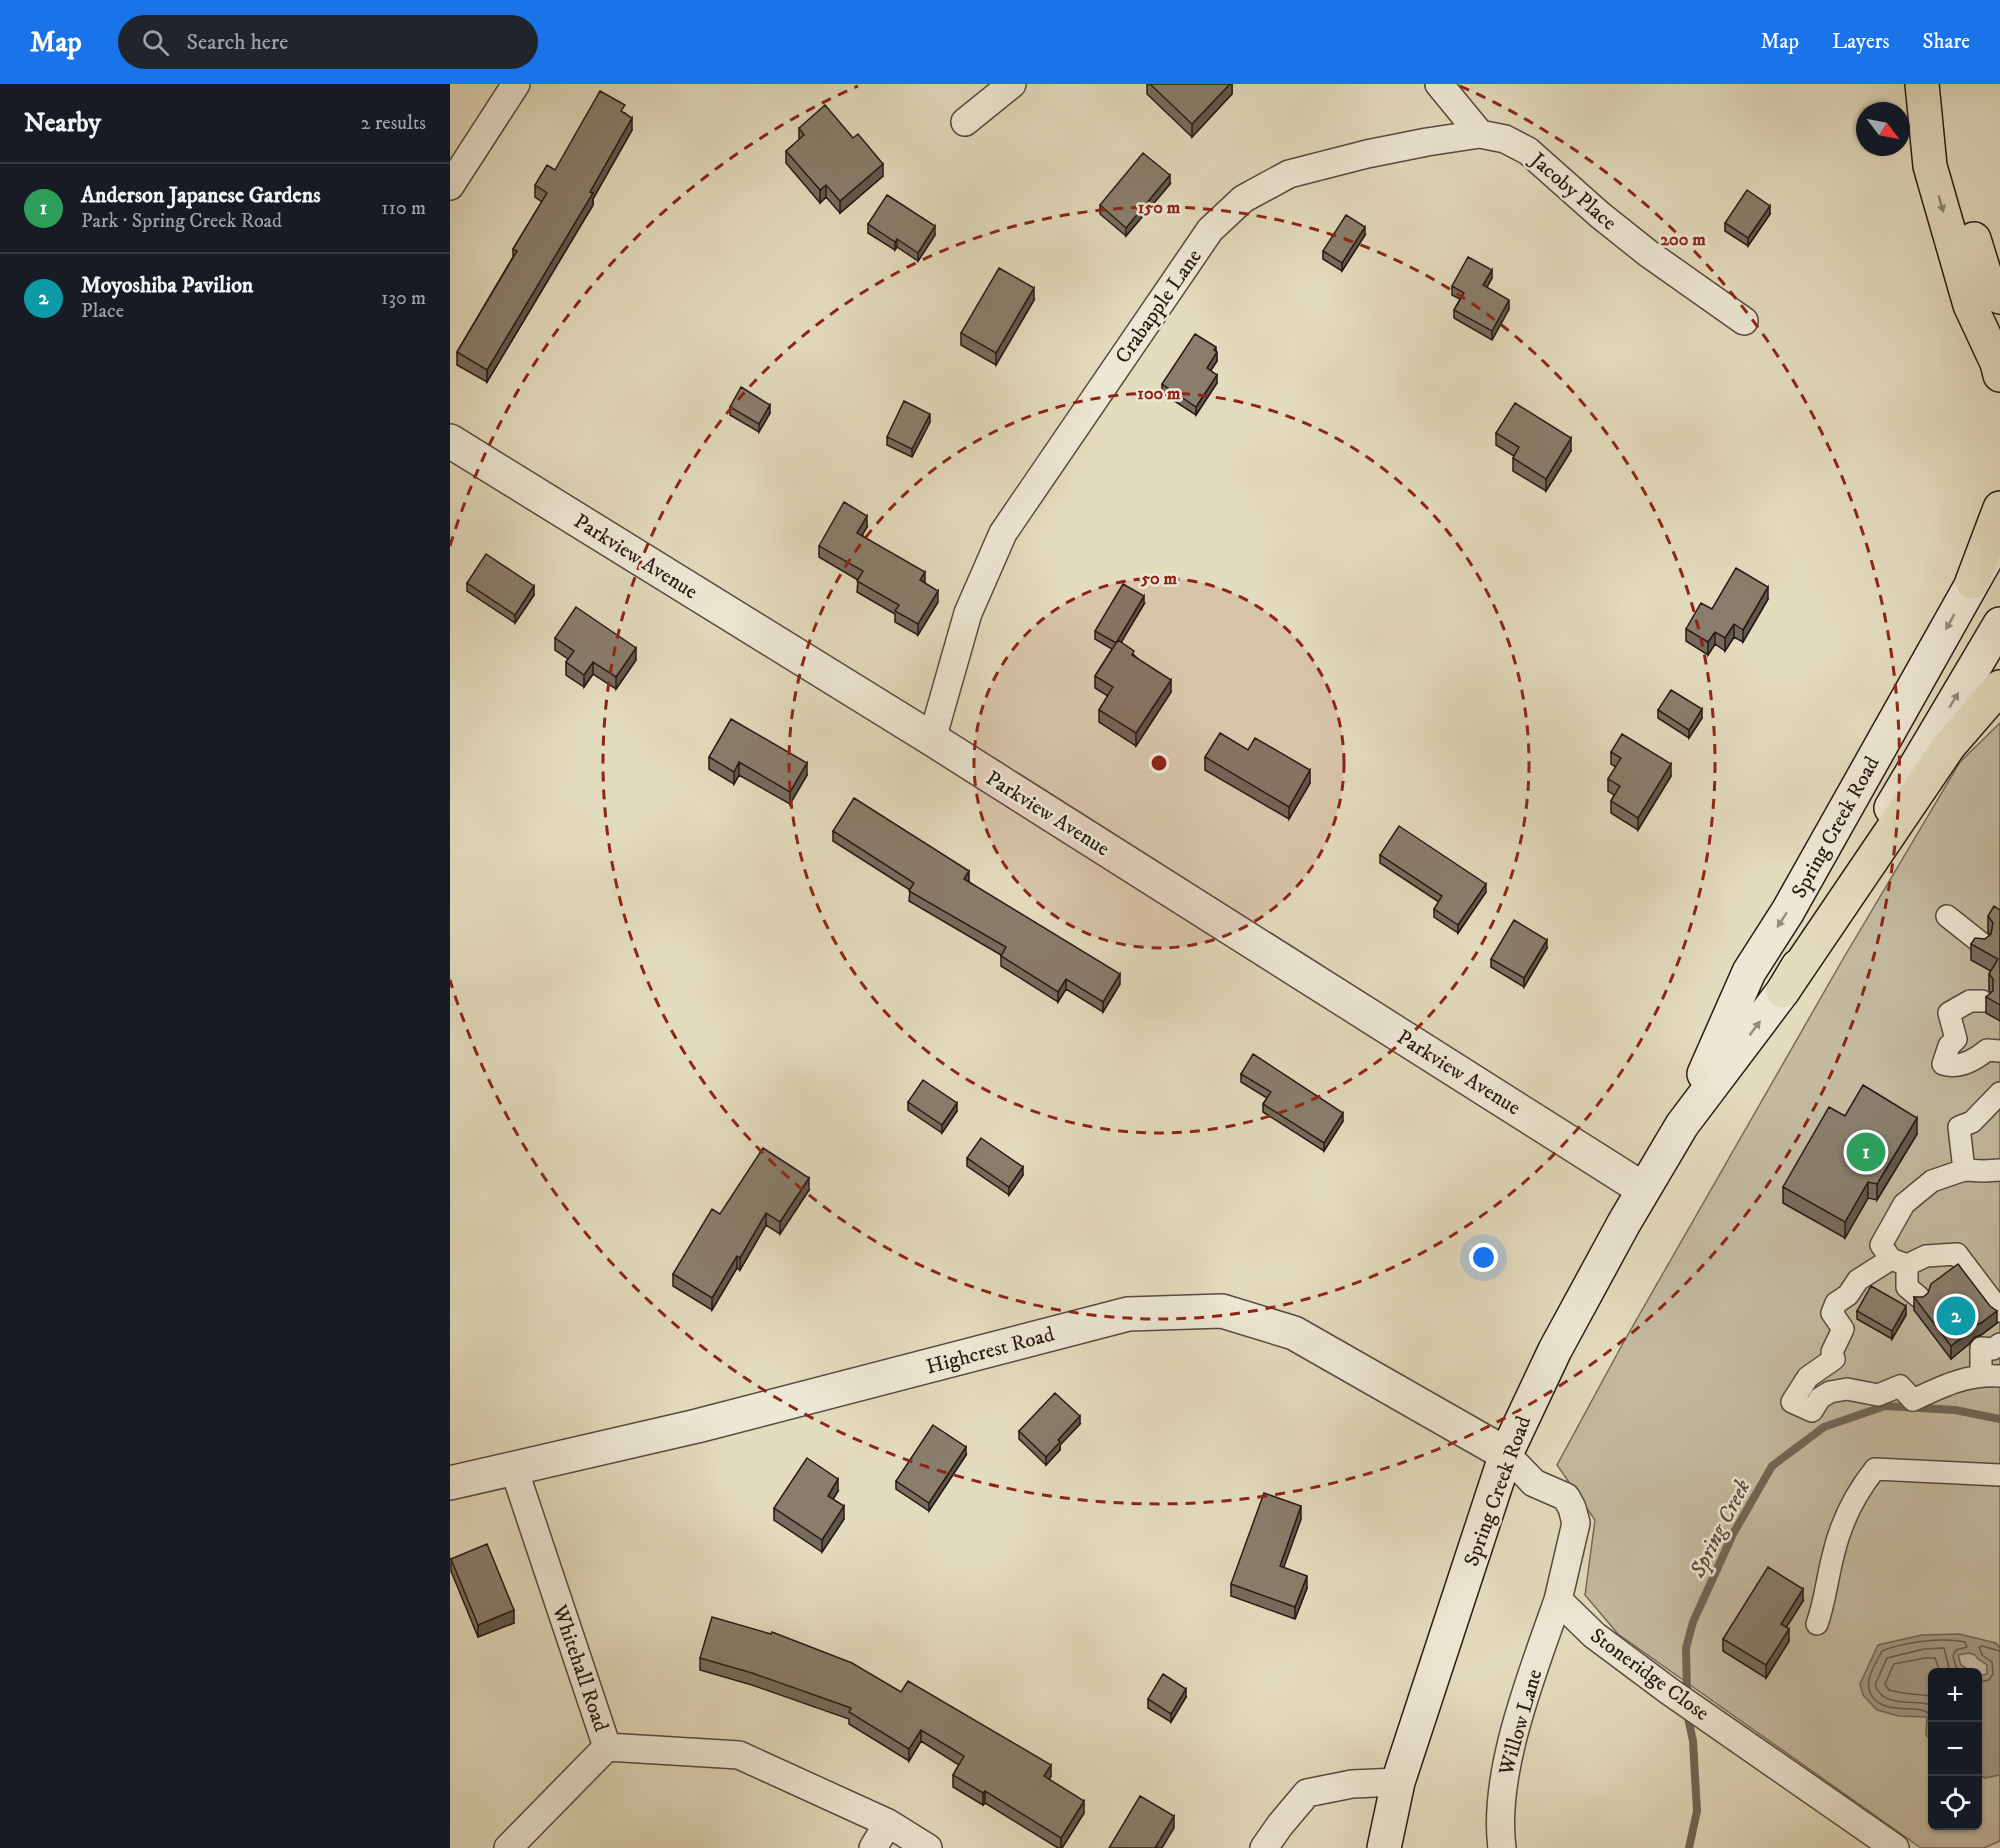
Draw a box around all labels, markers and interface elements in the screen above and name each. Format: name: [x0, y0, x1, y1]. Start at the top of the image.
search box: [118, 15, 538, 69]
text: Map: [30, 25, 82, 60]
icon: search: [139, 26, 172, 59]
text: Search here: [187, 29, 288, 56]
text: Map: [1760, 29, 1799, 55]
text: Layers: [1832, 29, 1890, 55]
text: Share: [1923, 29, 1970, 55]
north arrow: [1856, 102, 1910, 156]
text: Nearby: [24, 107, 101, 140]
text: 2 results: [361, 111, 426, 136]
street label: Jacoby Place: [1523, 146, 1622, 236]
text: Anderson Japanese Gardens: [81, 182, 321, 209]
one-way arrow: [1936, 195, 1946, 213]
text: 1: [40, 196, 47, 221]
text: 110 m: [381, 196, 426, 221]
text: 150 m: [1138, 197, 1181, 219]
text: Park · Spring Creek Road: [81, 209, 282, 234]
text: 200 m: [1660, 229, 1706, 251]
street label: Crabapple Lane: [1110, 244, 1208, 369]
text: Moyoshiba Pavilion: [81, 272, 253, 299]
text: 2: [39, 286, 48, 311]
text: 130 m: [381, 286, 426, 311]
text: Place: [81, 299, 124, 324]
text: 100 m: [1137, 383, 1181, 405]
street label: Parkview Avenue: [569, 508, 702, 605]
text: 50 m: [1140, 568, 1177, 590]
one-way arrow: [1944, 614, 1955, 630]
one-way arrow: [1948, 692, 1959, 708]
street label: Spring Creek Road: [1786, 752, 1886, 903]
centre of rings: [1149, 753, 1169, 773]
street label: Parkview Avenue: [981, 765, 1114, 862]
one-way arrow: [1777, 912, 1788, 928]
one-way arrow: [1749, 1021, 1761, 1037]
street label: Parkview Avenue: [1392, 1024, 1525, 1121]
pin: 1: [1846, 1130, 1886, 1174]
your location: [1469, 1243, 1498, 1272]
pin: 2: [1936, 1294, 1976, 1338]
street label: Highcrest Road: [923, 1321, 1058, 1381]
street label: Spring Creek Road: [1459, 1412, 1537, 1570]
water label: Spring Creek: [1684, 1475, 1757, 1583]
street label: Whitehall Road: [546, 1601, 614, 1736]
street label: Stoneridge Close: [1585, 1623, 1714, 1727]
street label: Willow Lane: [1493, 1666, 1549, 1779]
map controls: [1928, 1668, 1982, 1830]
button: +: [1928, 1668, 1982, 1722]
button: −: [1928, 1722, 1982, 1776]
button: locate: [1928, 1776, 1982, 1830]

